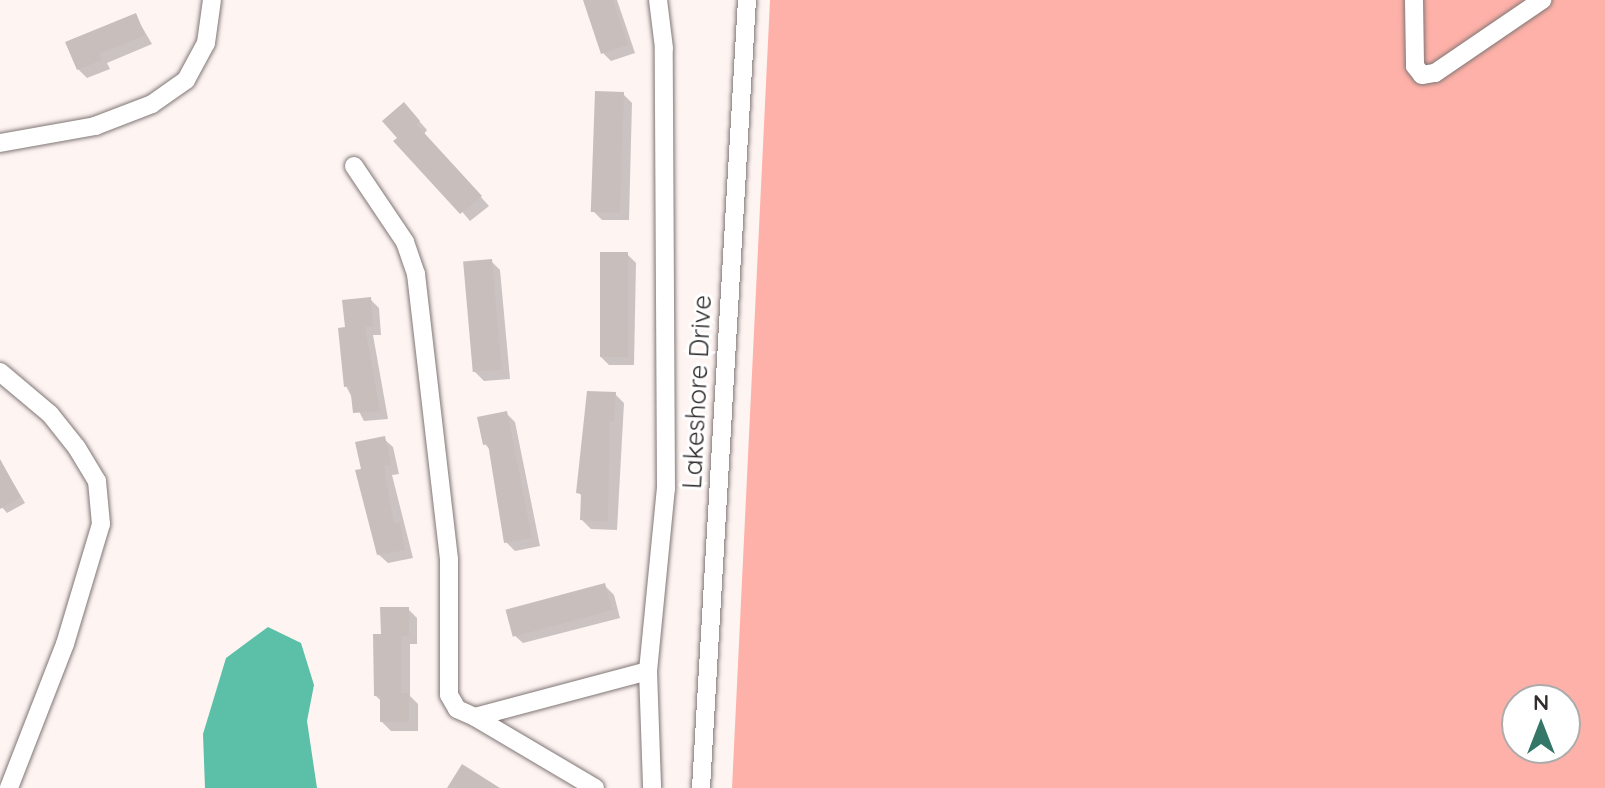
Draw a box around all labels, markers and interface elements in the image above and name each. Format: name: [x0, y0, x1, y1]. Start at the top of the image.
street label: Lakeshore Drive: [676, 294, 718, 490]
north arrow: [1501, 684, 1581, 764]
text: N: [1533, 688, 1549, 716]

